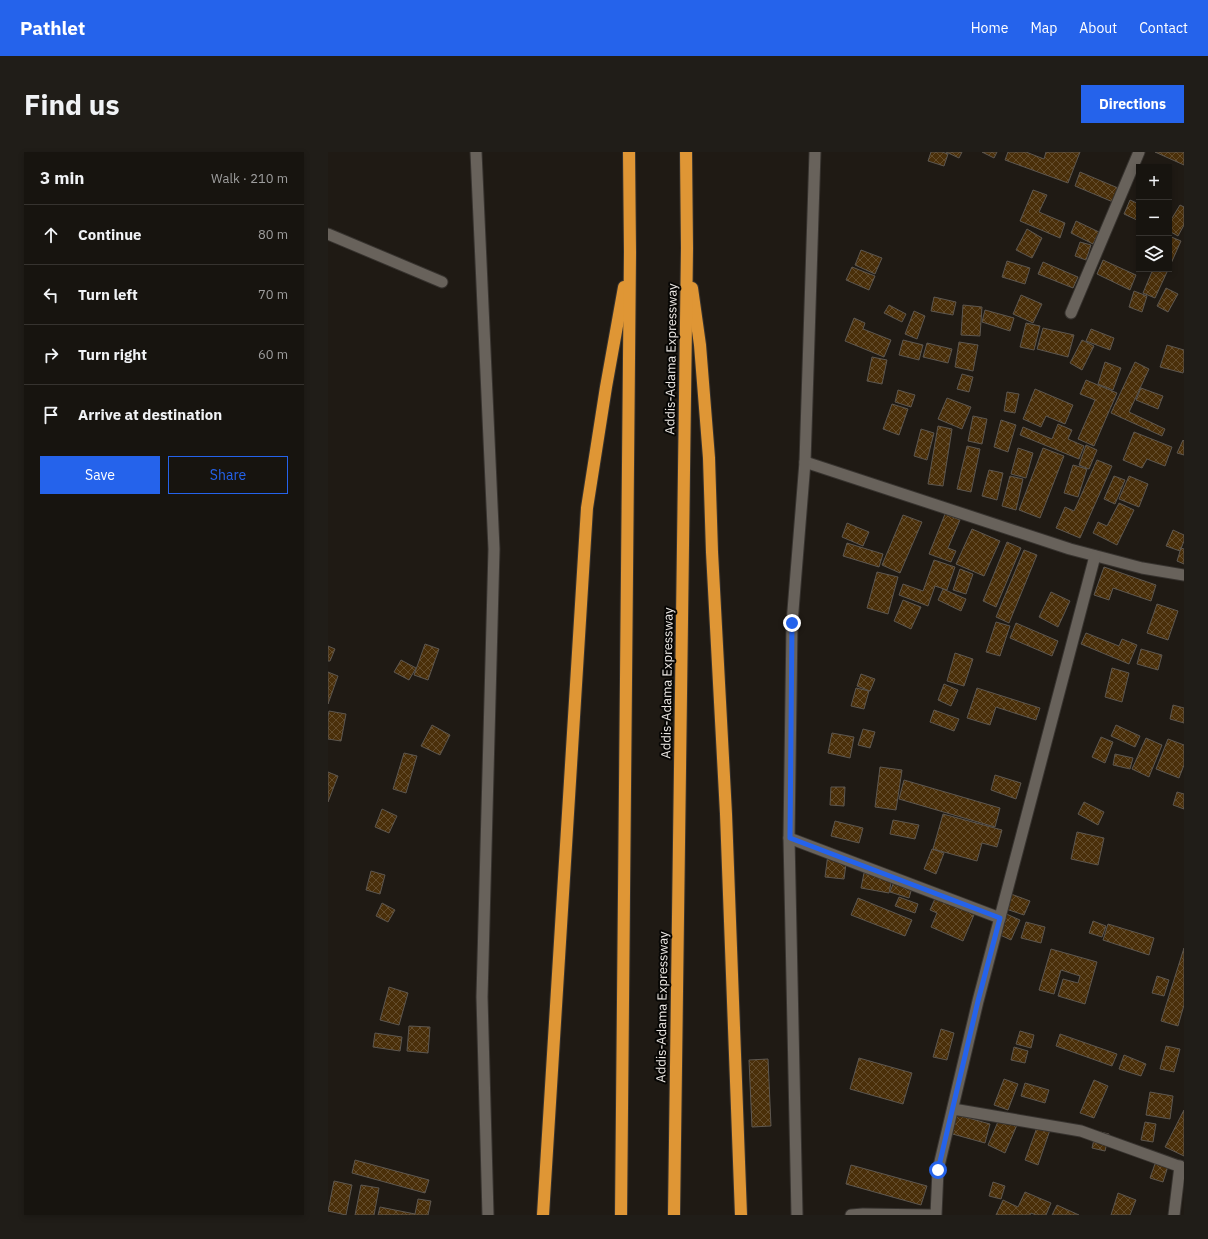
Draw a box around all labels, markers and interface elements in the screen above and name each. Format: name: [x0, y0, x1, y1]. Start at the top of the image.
text: Pathlet: [20, 16, 85, 40]
text: Home: [971, 19, 1008, 37]
text: Map: [1030, 19, 1057, 37]
text: About: [1079, 19, 1117, 37]
text: Contact: [1139, 19, 1188, 37]
button: Directions: [1081, 85, 1184, 123]
text: Find us: [24, 86, 120, 123]
map controls: [1136, 164, 1172, 272]
button: +: [1136, 164, 1172, 200]
text: 3 min: [40, 167, 84, 189]
text: Walk · 210 m: [211, 170, 288, 187]
button: −: [1136, 200, 1172, 236]
icon: ahead: [40, 224, 62, 246]
text: Continue: [78, 225, 142, 244]
text: 80 m: [258, 226, 288, 243]
button: layers: [1136, 236, 1172, 272]
street label: Addis-Adama Expressway: [661, 283, 681, 435]
icon: left: [40, 284, 62, 306]
text: Turn left: [78, 285, 138, 304]
text: 70 m: [258, 286, 288, 303]
icon: right: [40, 344, 62, 366]
text: Turn right: [78, 345, 147, 364]
text: 60 m: [258, 346, 288, 363]
icon: arrive: [40, 404, 62, 426]
text: Arrive at destination: [78, 405, 222, 424]
button: Save: [40, 456, 160, 494]
button: Share: [168, 456, 288, 494]
street label: Addis-Adama Expressway: [657, 607, 677, 759]
route end: [783, 614, 801, 632]
street label: Addis-Adama Expressway: [652, 931, 672, 1083]
route start: [929, 1161, 947, 1179]

